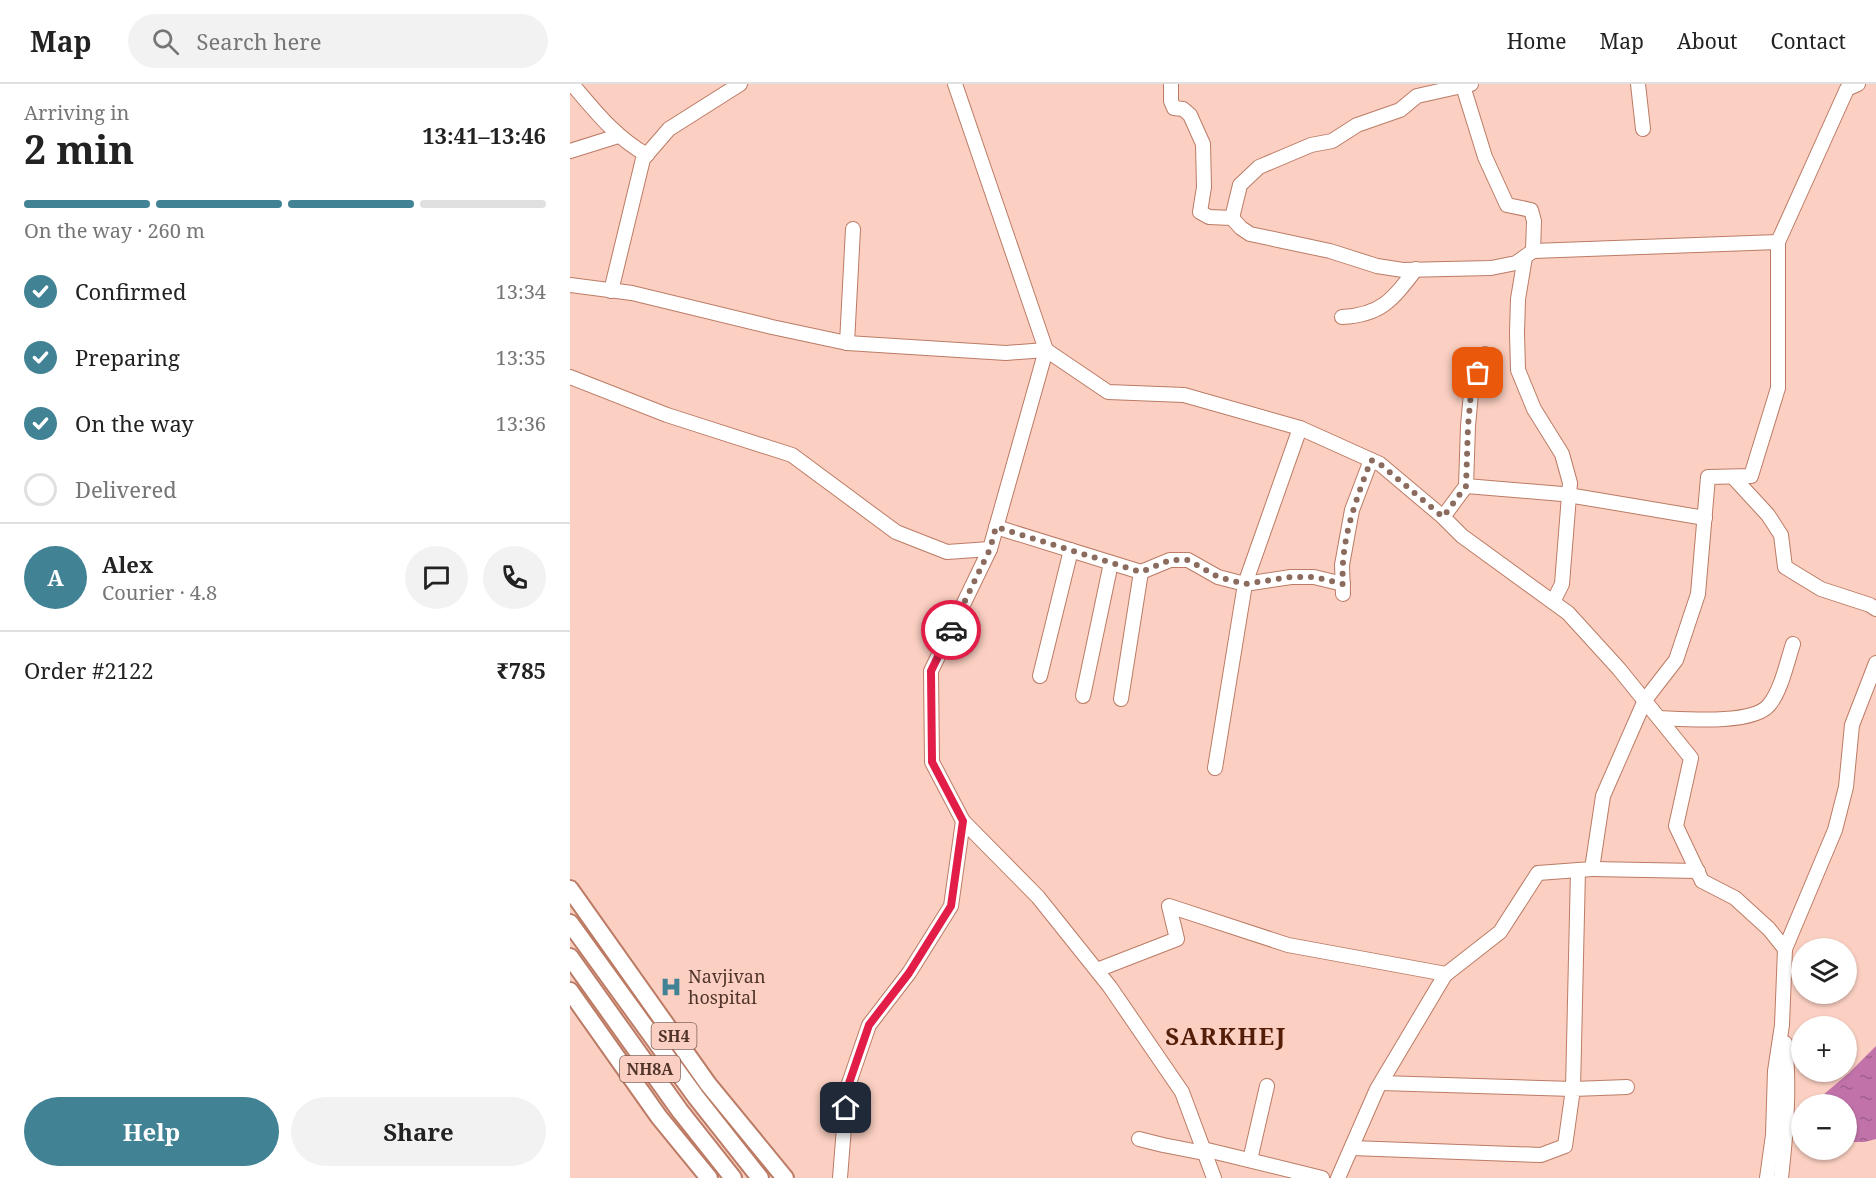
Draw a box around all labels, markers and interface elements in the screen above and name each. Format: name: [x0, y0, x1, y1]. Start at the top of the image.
search box: [128, 14, 548, 68]
text: Map: [30, 22, 92, 60]
icon: search: [149, 25, 182, 58]
text: Search here: [197, 26, 321, 56]
text: Home: [1507, 27, 1567, 55]
text: Map: [1600, 27, 1644, 55]
text: About: [1677, 27, 1738, 55]
text: Contact: [1771, 27, 1846, 55]
text: Arriving in: [24, 99, 129, 126]
text: 13:41–13:46: [422, 120, 546, 150]
text: 2 min: [24, 122, 134, 175]
text: On the way · 260 m: [24, 217, 205, 244]
icon: check: [24, 275, 57, 308]
text: Confirmed: [75, 276, 186, 306]
text: 13:34: [496, 278, 546, 305]
icon: check: [24, 341, 57, 374]
text: Preparing: [75, 342, 180, 372]
text: 13:35: [496, 344, 546, 371]
pin: [1452, 347, 1503, 398]
icon: bag: [1461, 356, 1494, 389]
icon: check: [24, 407, 57, 440]
text: On the way: [75, 408, 194, 438]
text: 13:36: [496, 410, 546, 437]
text: Delivered: [75, 474, 177, 504]
button: chat: [405, 546, 468, 609]
button: phone: [483, 546, 546, 609]
text: Alex: [102, 549, 153, 579]
text: A: [47, 562, 64, 592]
text: Courier · 4.8: [102, 579, 217, 606]
courier: [921, 600, 981, 660]
icon: car: [935, 614, 968, 647]
text: Order #2122: [24, 655, 154, 685]
text: ₹785: [496, 655, 546, 685]
map controls: [1791, 938, 1857, 1160]
button: layers: [1791, 938, 1857, 1004]
place label: Navjivan hospital: [688, 964, 766, 1009]
hospital icon: Navjivan hospital: [659, 975, 683, 999]
button: +: [1791, 1016, 1857, 1082]
district label: SARKHEJ: [1165, 1019, 1287, 1052]
road number: SH4: [652, 1023, 696, 1049]
road number: NH8A: [620, 1056, 680, 1082]
pin: [820, 1082, 871, 1133]
icon: home: [829, 1091, 862, 1124]
button: −: [1791, 1094, 1857, 1160]
button: Help: [24, 1097, 279, 1166]
button: Share: [291, 1097, 546, 1166]

